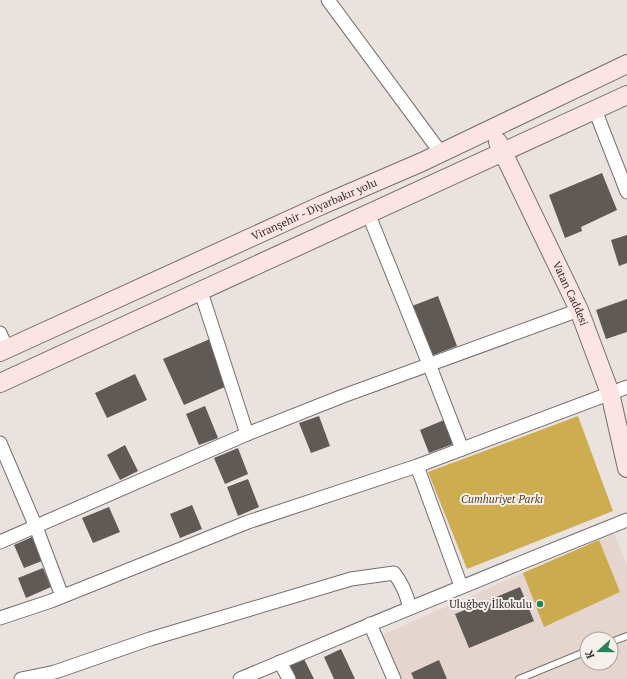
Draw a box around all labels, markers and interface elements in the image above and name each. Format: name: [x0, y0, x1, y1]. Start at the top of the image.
street label: Viranşehir - Diyarbakır yolu: [249, 175, 380, 243]
street label: Vatan Caddesi: [550, 259, 591, 328]
park label: Cumhuriyet Parkı: [461, 492, 543, 506]
place label: Uluğbey İlkokulu: [449, 597, 533, 611]
marker: Uluğbey İlkokulu: [535, 599, 545, 609]
north arrow: [579, 631, 619, 671]
text: K: [582, 648, 598, 661]

